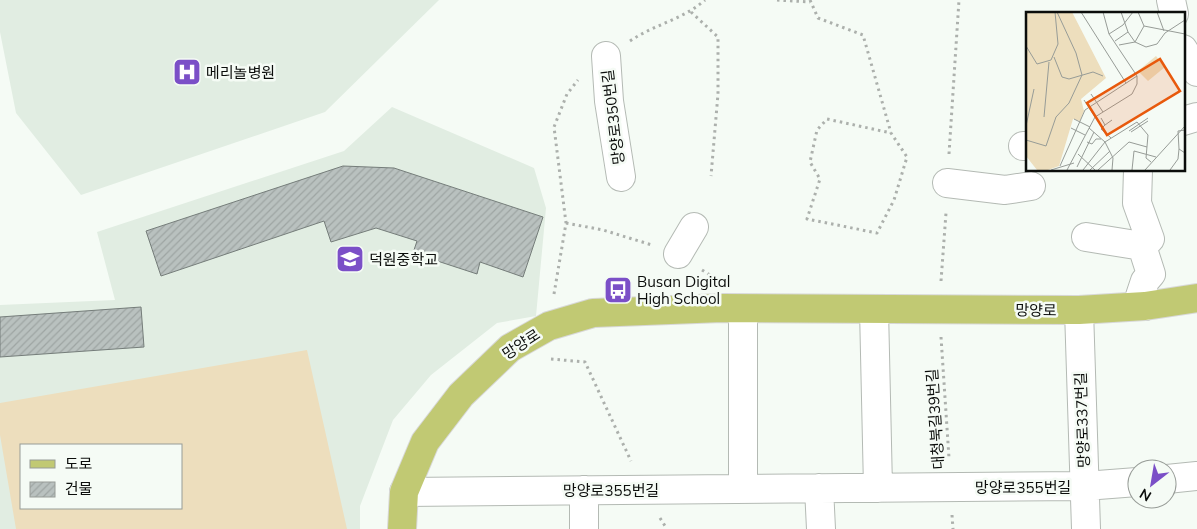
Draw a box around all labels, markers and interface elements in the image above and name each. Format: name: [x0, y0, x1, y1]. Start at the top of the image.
inset map: [1026, 12, 1184, 171]
hospital icon: 메리놀병원: [172, 57, 202, 87]
place label: 메리놀병원: [206, 63, 275, 82]
street label: 망양로350번길: [598, 68, 628, 166]
school or university icon: 덕원중학교: [335, 244, 365, 274]
place label: 덕원중학교: [369, 250, 438, 269]
place label: Busan Digital High School: [637, 272, 730, 308]
bus stop icon: Busan Digital High School: [603, 275, 633, 305]
street label: 망양로: [1015, 300, 1057, 320]
street label: 망양로: [498, 325, 544, 363]
street label: 대청북길39번길: [922, 368, 948, 470]
street label: 망양로337번길: [1071, 372, 1093, 468]
legend: [20, 444, 182, 509]
text: 도로: [65, 454, 93, 473]
north arrow: [1127, 459, 1177, 509]
street label: 망양로355번길: [975, 478, 1071, 497]
text: 건물: [65, 479, 93, 498]
street label: 망양로355번길: [563, 481, 659, 500]
text: N: [1136, 485, 1154, 506]

